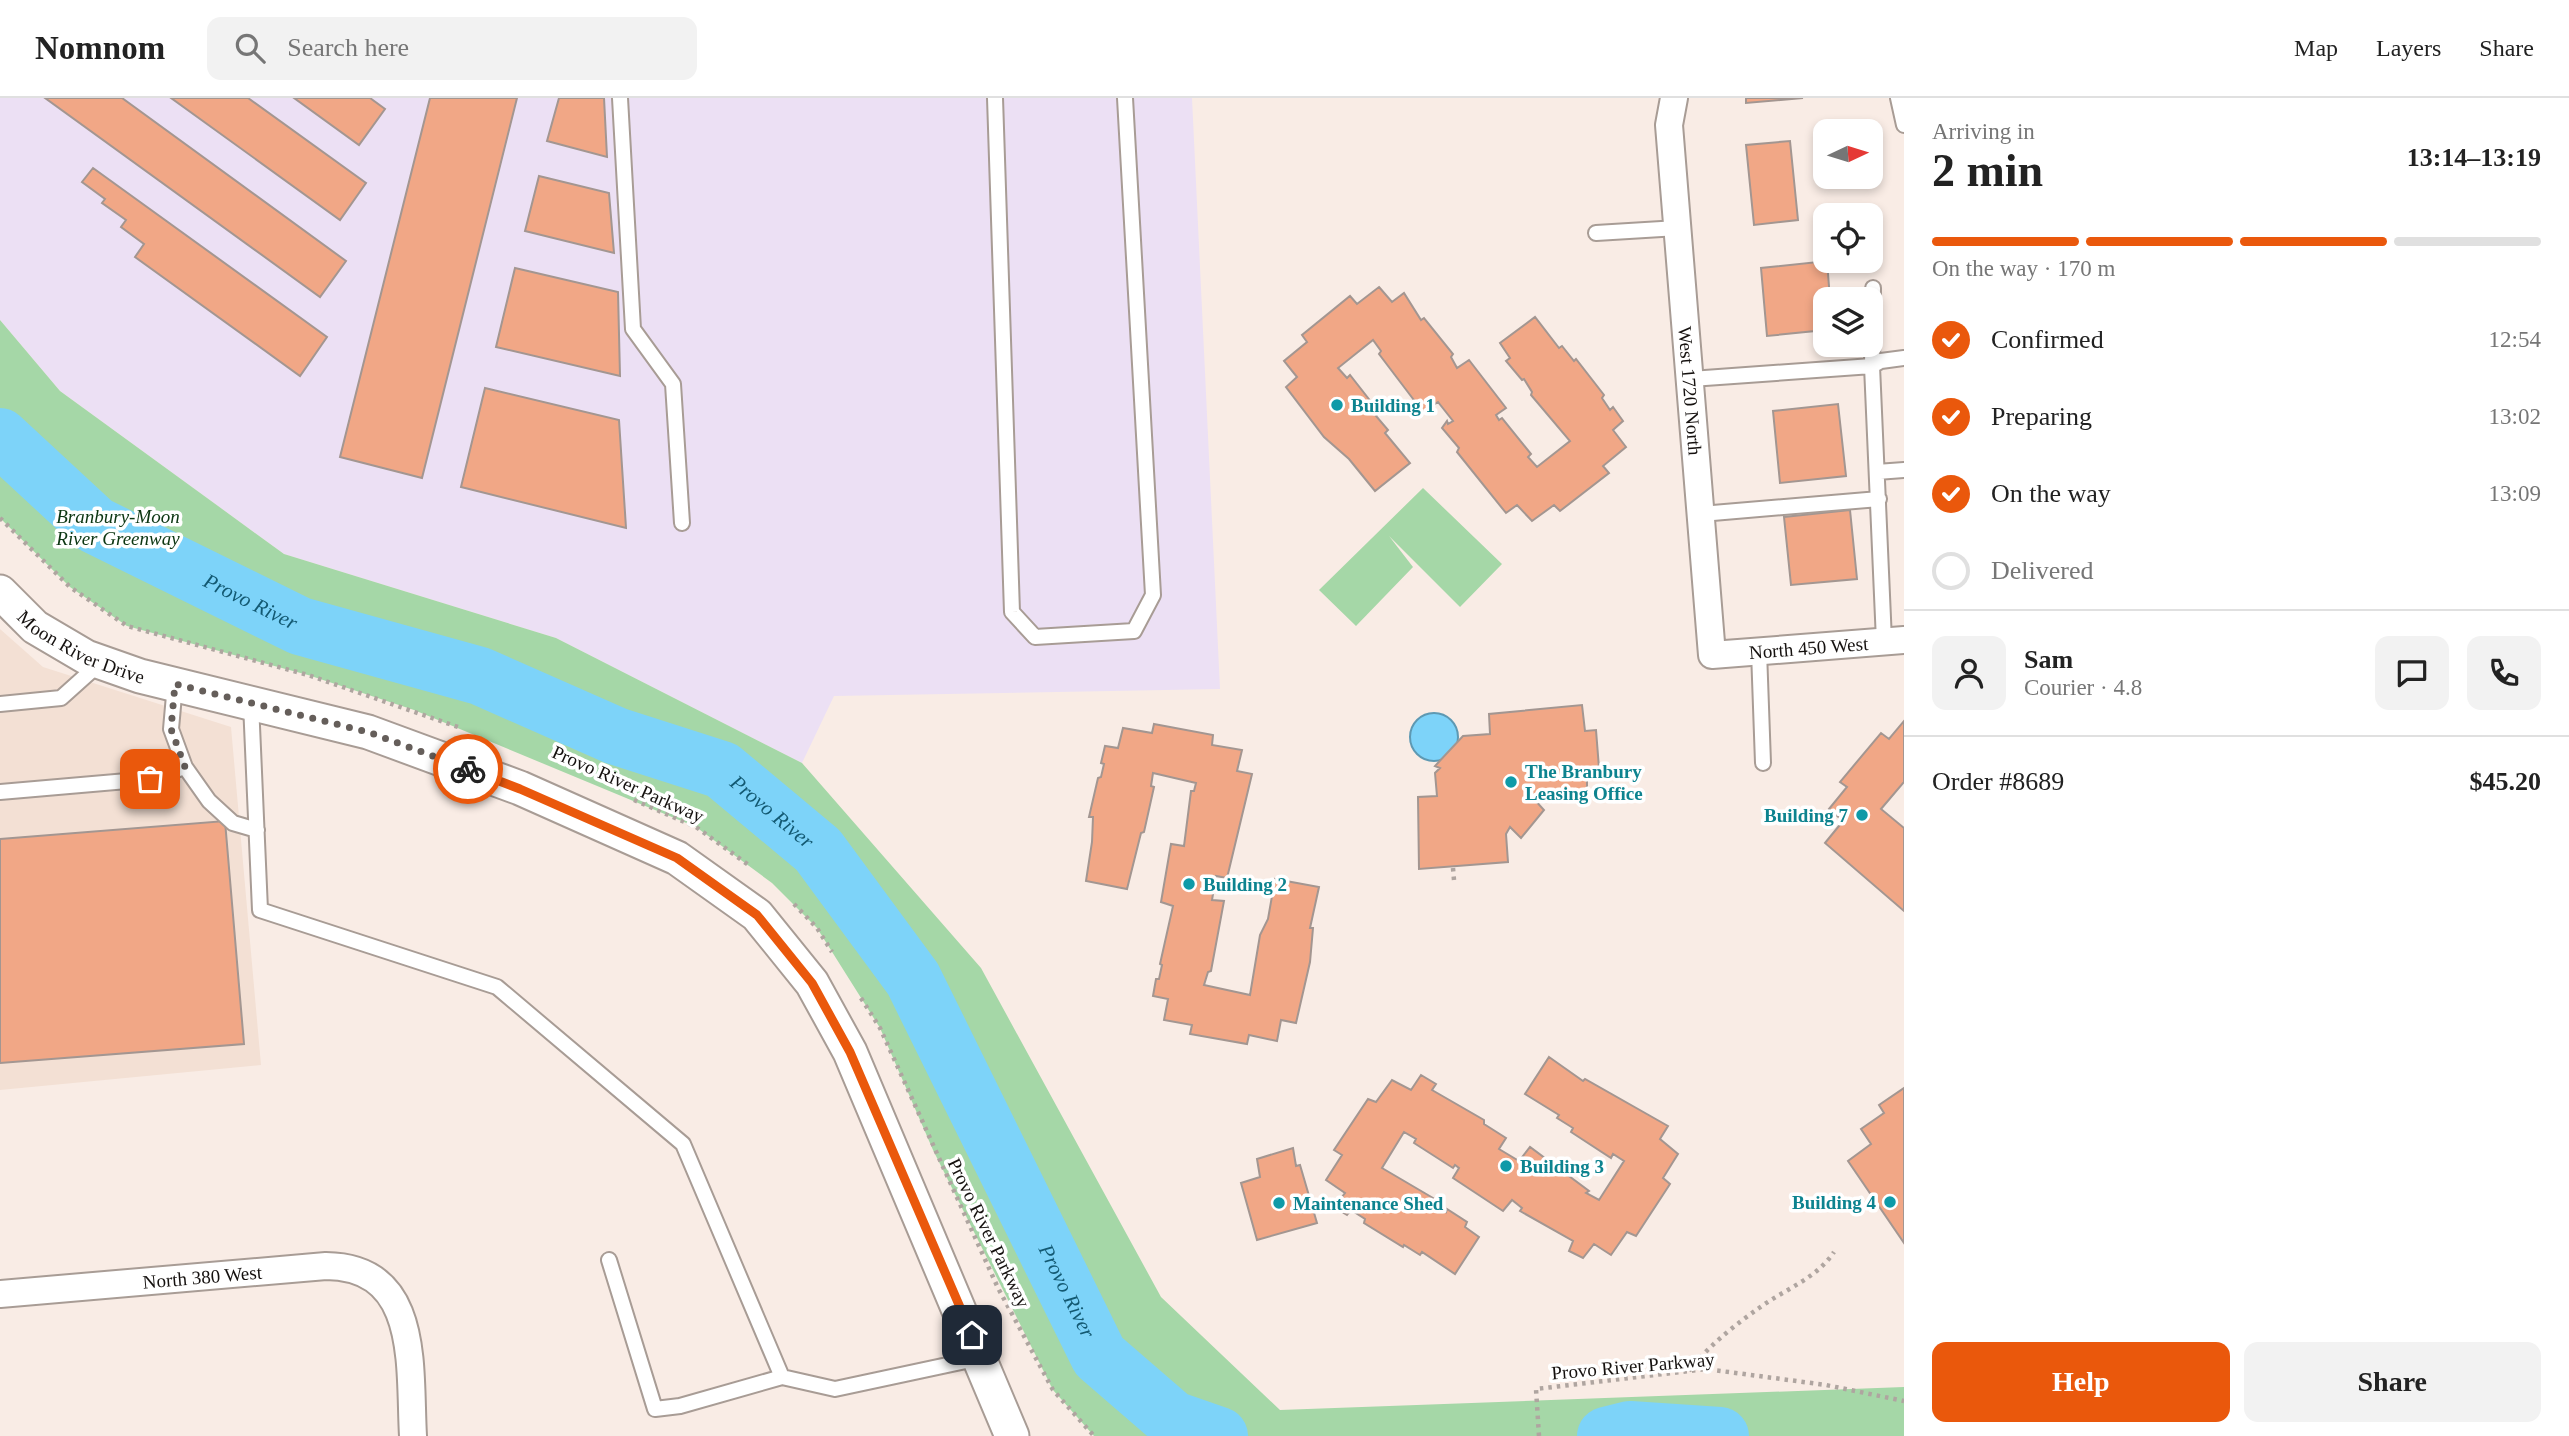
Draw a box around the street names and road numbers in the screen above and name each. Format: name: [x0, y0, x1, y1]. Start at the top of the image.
street label: West 1720 North: [1675, 325, 1706, 456]
street label: Moon River Drive: [14, 606, 147, 687]
street label: North 450 West: [1748, 632, 1870, 663]
street label: Provo River Parkway: [549, 741, 707, 827]
street label: Provo River Parkway: [944, 1155, 1035, 1312]
street label: North 380 West: [142, 1261, 263, 1292]
street label: Provo River Parkway: [1551, 1348, 1716, 1384]

